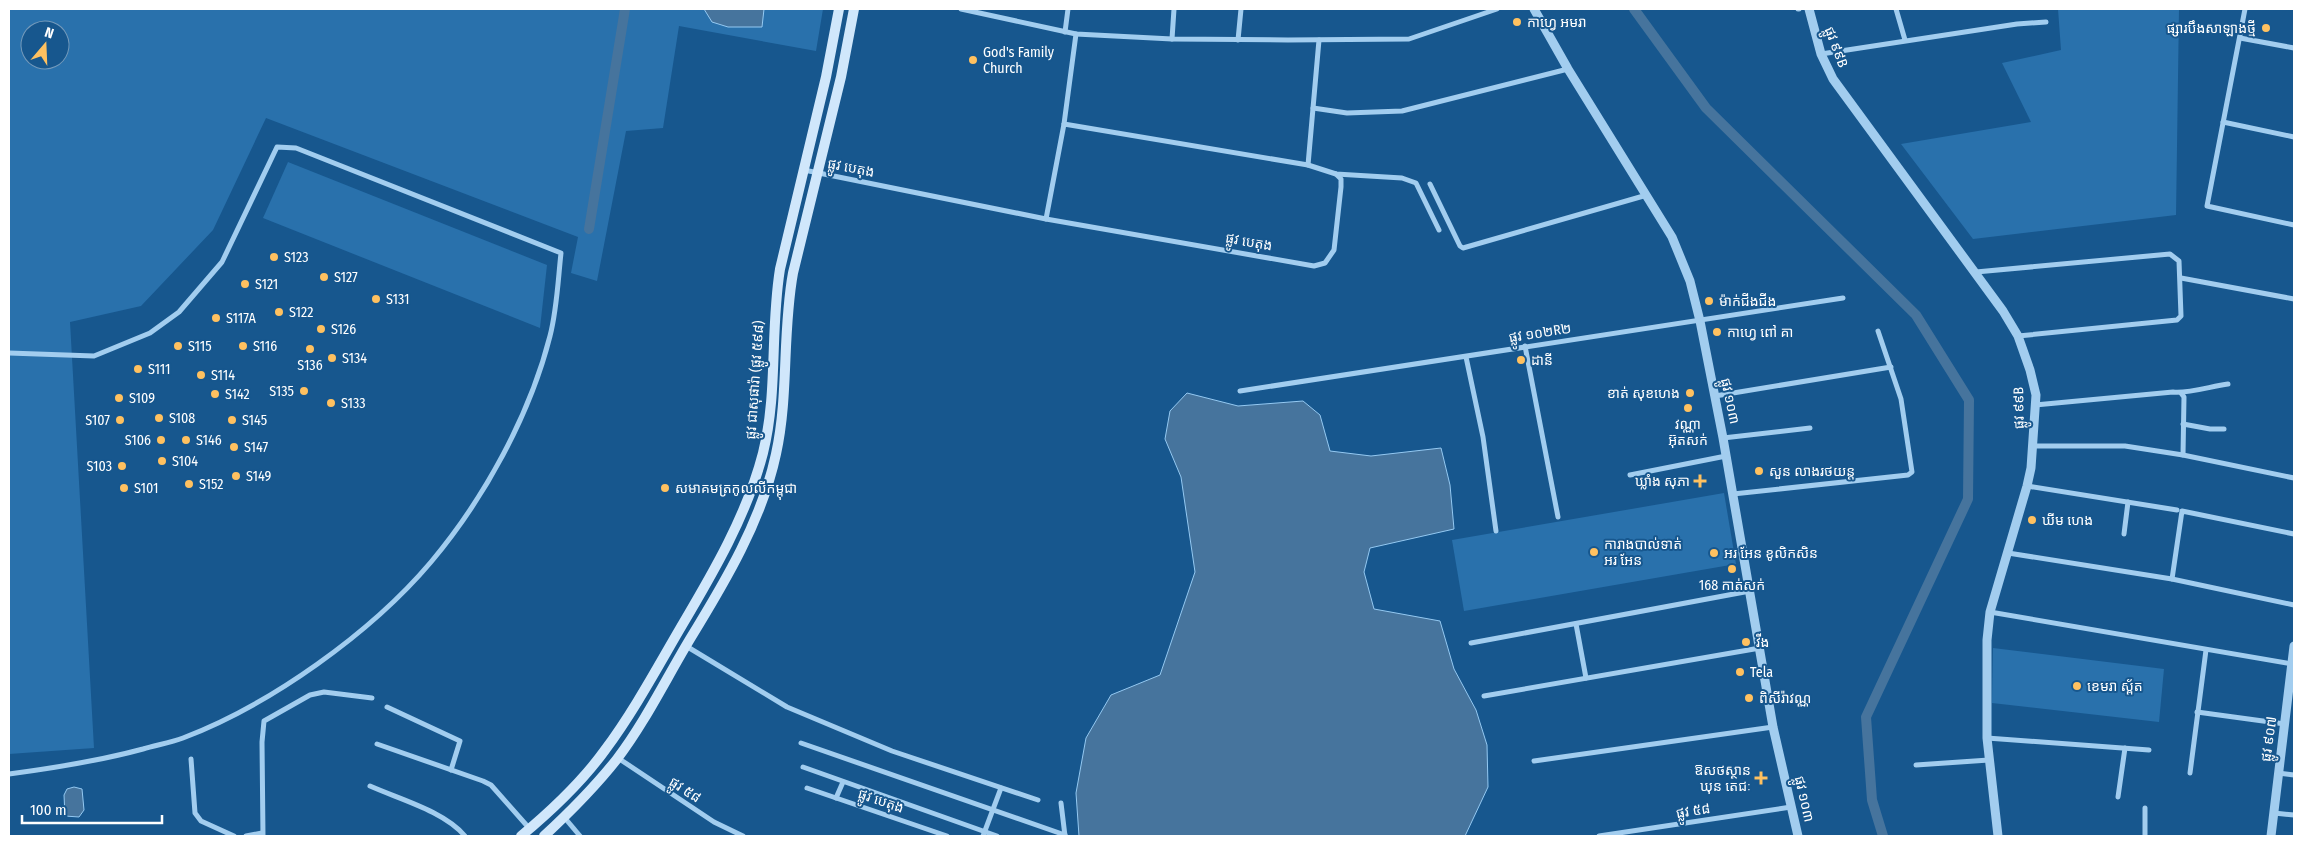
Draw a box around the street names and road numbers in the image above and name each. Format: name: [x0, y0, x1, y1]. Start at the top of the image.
street label: ផ្លូវ ៩៩B: [1818, 24, 1852, 71]
street label: ផ្លូវ បេតុង: [825, 155, 876, 184]
street label: ផ្លូវ បេតុង: [1224, 230, 1274, 258]
street label: ផ្លូវ ជាសុផារ៉ា (ផ្លូវ ៥៩៨): [742, 320, 771, 440]
street label: ផ្លូវ ១០២R២: [1507, 320, 1573, 349]
street label: ផ្លូវ ១០៣: [1714, 376, 1743, 426]
street label: ផ្លូវ ៩៩B: [2010, 386, 2031, 429]
street label: ផ្លូវ ៩០៧: [2257, 715, 2284, 763]
street label: ផ្លូវ ៥៨: [664, 773, 704, 809]
street label: ផ្លូវ ១០៣: [1787, 774, 1818, 824]
street label: ផ្លូវ បេតុង: [855, 785, 906, 820]
street label: ផ្លូវ ៥៨: [1675, 800, 1712, 825]

